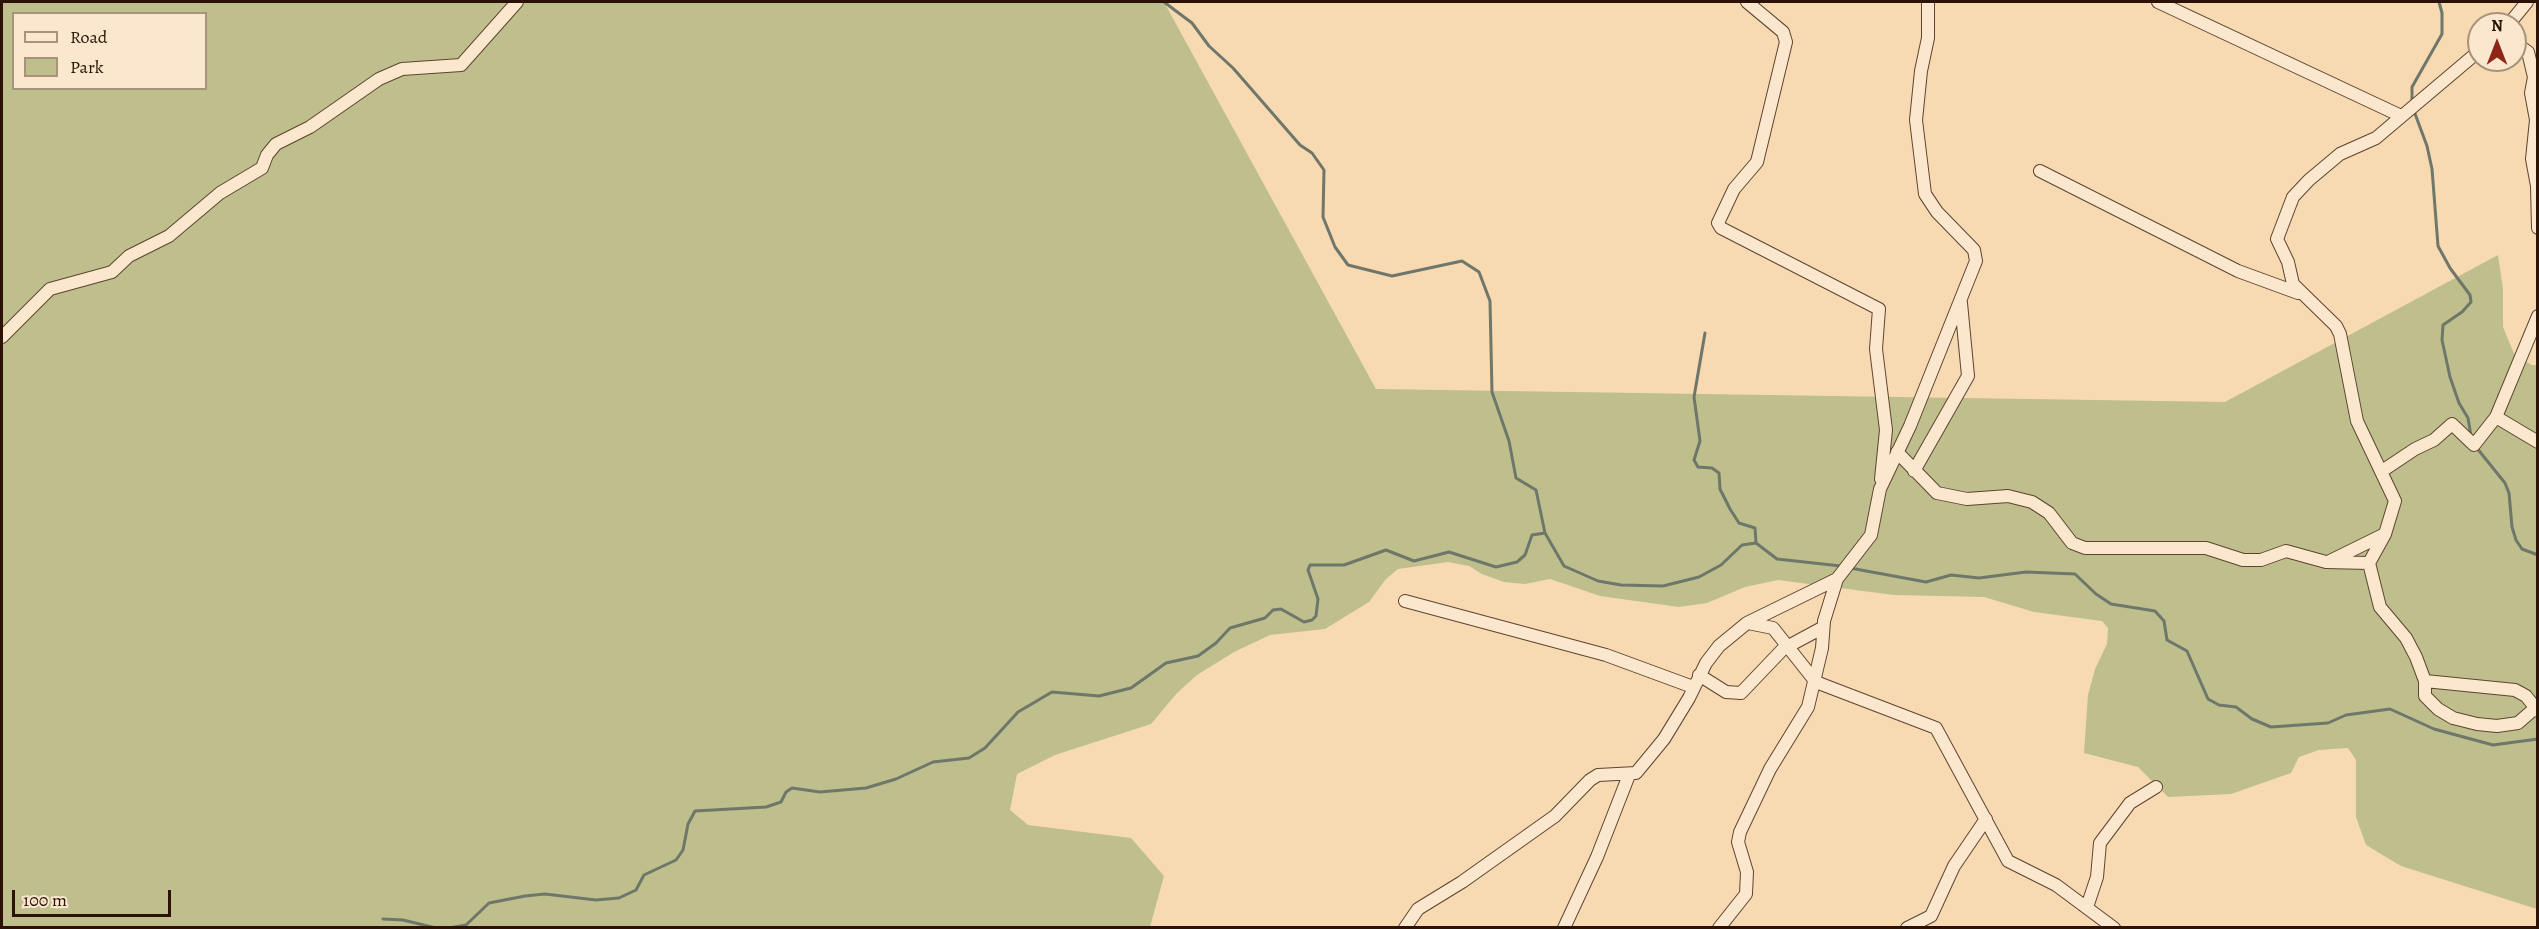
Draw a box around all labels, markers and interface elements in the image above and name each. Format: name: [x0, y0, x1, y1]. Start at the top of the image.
legend: [12, 12, 207, 90]
north arrow: [2467, 12, 2527, 72]
text: N: [2491, 15, 2503, 37]
text: Road: [70, 25, 107, 49]
text: Park: [70, 55, 104, 79]
scale bar: [15, 878, 174, 916]
text: 100 m: [23, 888, 67, 912]

